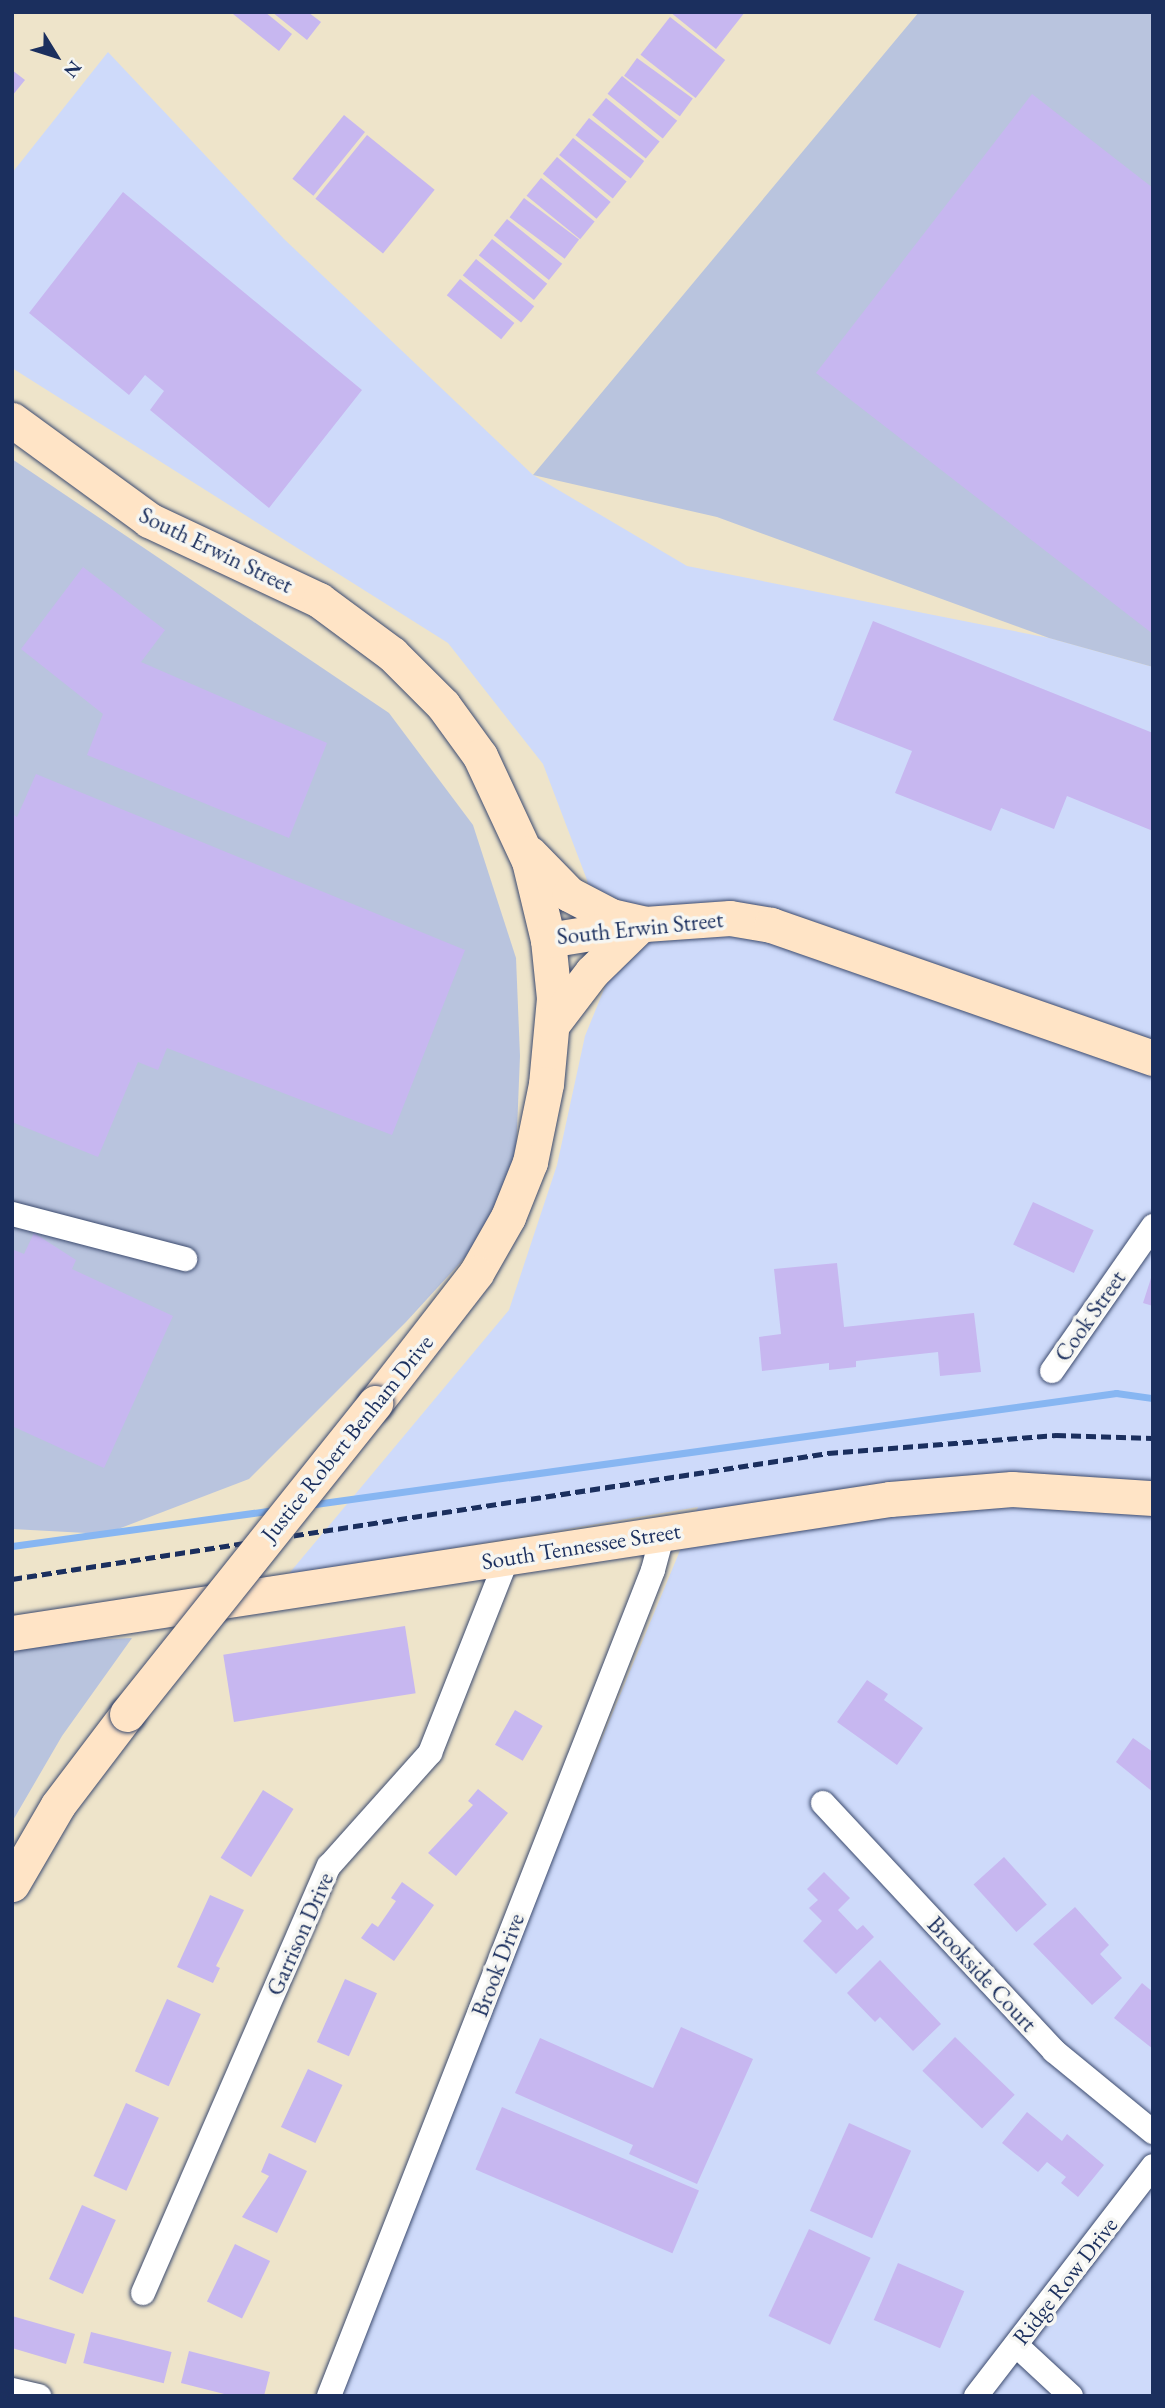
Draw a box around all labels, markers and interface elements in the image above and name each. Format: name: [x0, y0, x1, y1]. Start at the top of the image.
north arrow: [21, 21, 91, 91]
text: N: [58, 55, 88, 83]
street label: South Erwin Street: [135, 501, 297, 599]
street label: South Erwin Street: [555, 906, 725, 950]
street label: Cook Street: [1049, 1265, 1131, 1367]
street label: Justice Robert Benham Drive: [255, 1329, 439, 1547]
street label: South Tennessee Street: [480, 1517, 682, 1575]
street label: Garrison Drive: [261, 1868, 339, 2000]
street label: Brook Drive: [466, 1910, 530, 2020]
street label: Brookside Court: [922, 1911, 1042, 2037]
street label: Ridge Row Drive: [1007, 2212, 1123, 2350]

